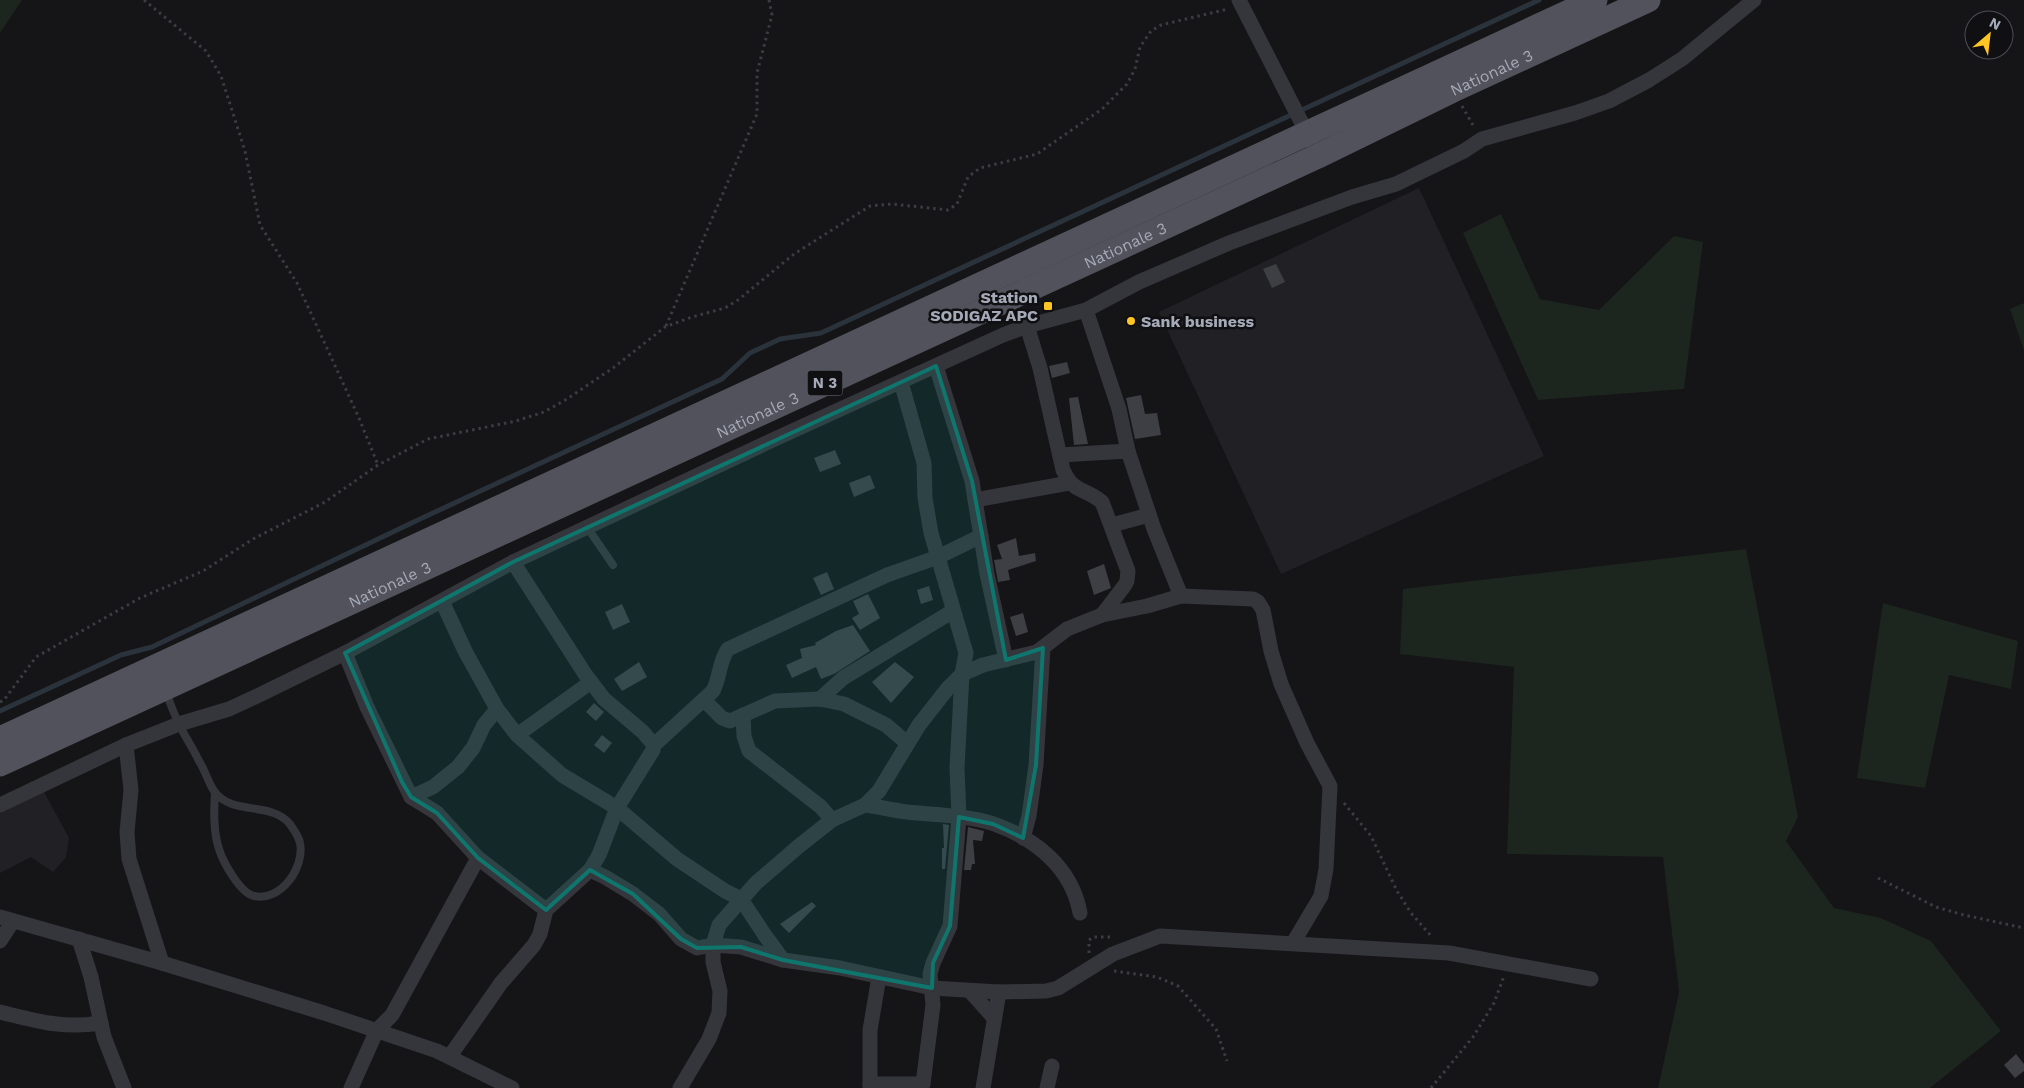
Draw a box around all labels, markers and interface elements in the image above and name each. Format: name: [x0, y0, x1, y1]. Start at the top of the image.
north arrow: [1964, 10, 2014, 60]
text: N: [1987, 14, 2003, 33]
street label: Nationale 3: [1447, 45, 1536, 100]
street label: Nationale 3: [1081, 218, 1169, 272]
place label: Station SODIGAZ APC: [930, 288, 1038, 325]
marker: Station SODIGAZ APC: [1042, 300, 1054, 312]
place label: Sank business: [1141, 312, 1255, 331]
marker: Sank business: [1125, 315, 1137, 327]
road number: N 3: [808, 370, 842, 396]
street label: Nationale 3: [713, 387, 802, 442]
street label: Nationale 3: [345, 557, 434, 612]

